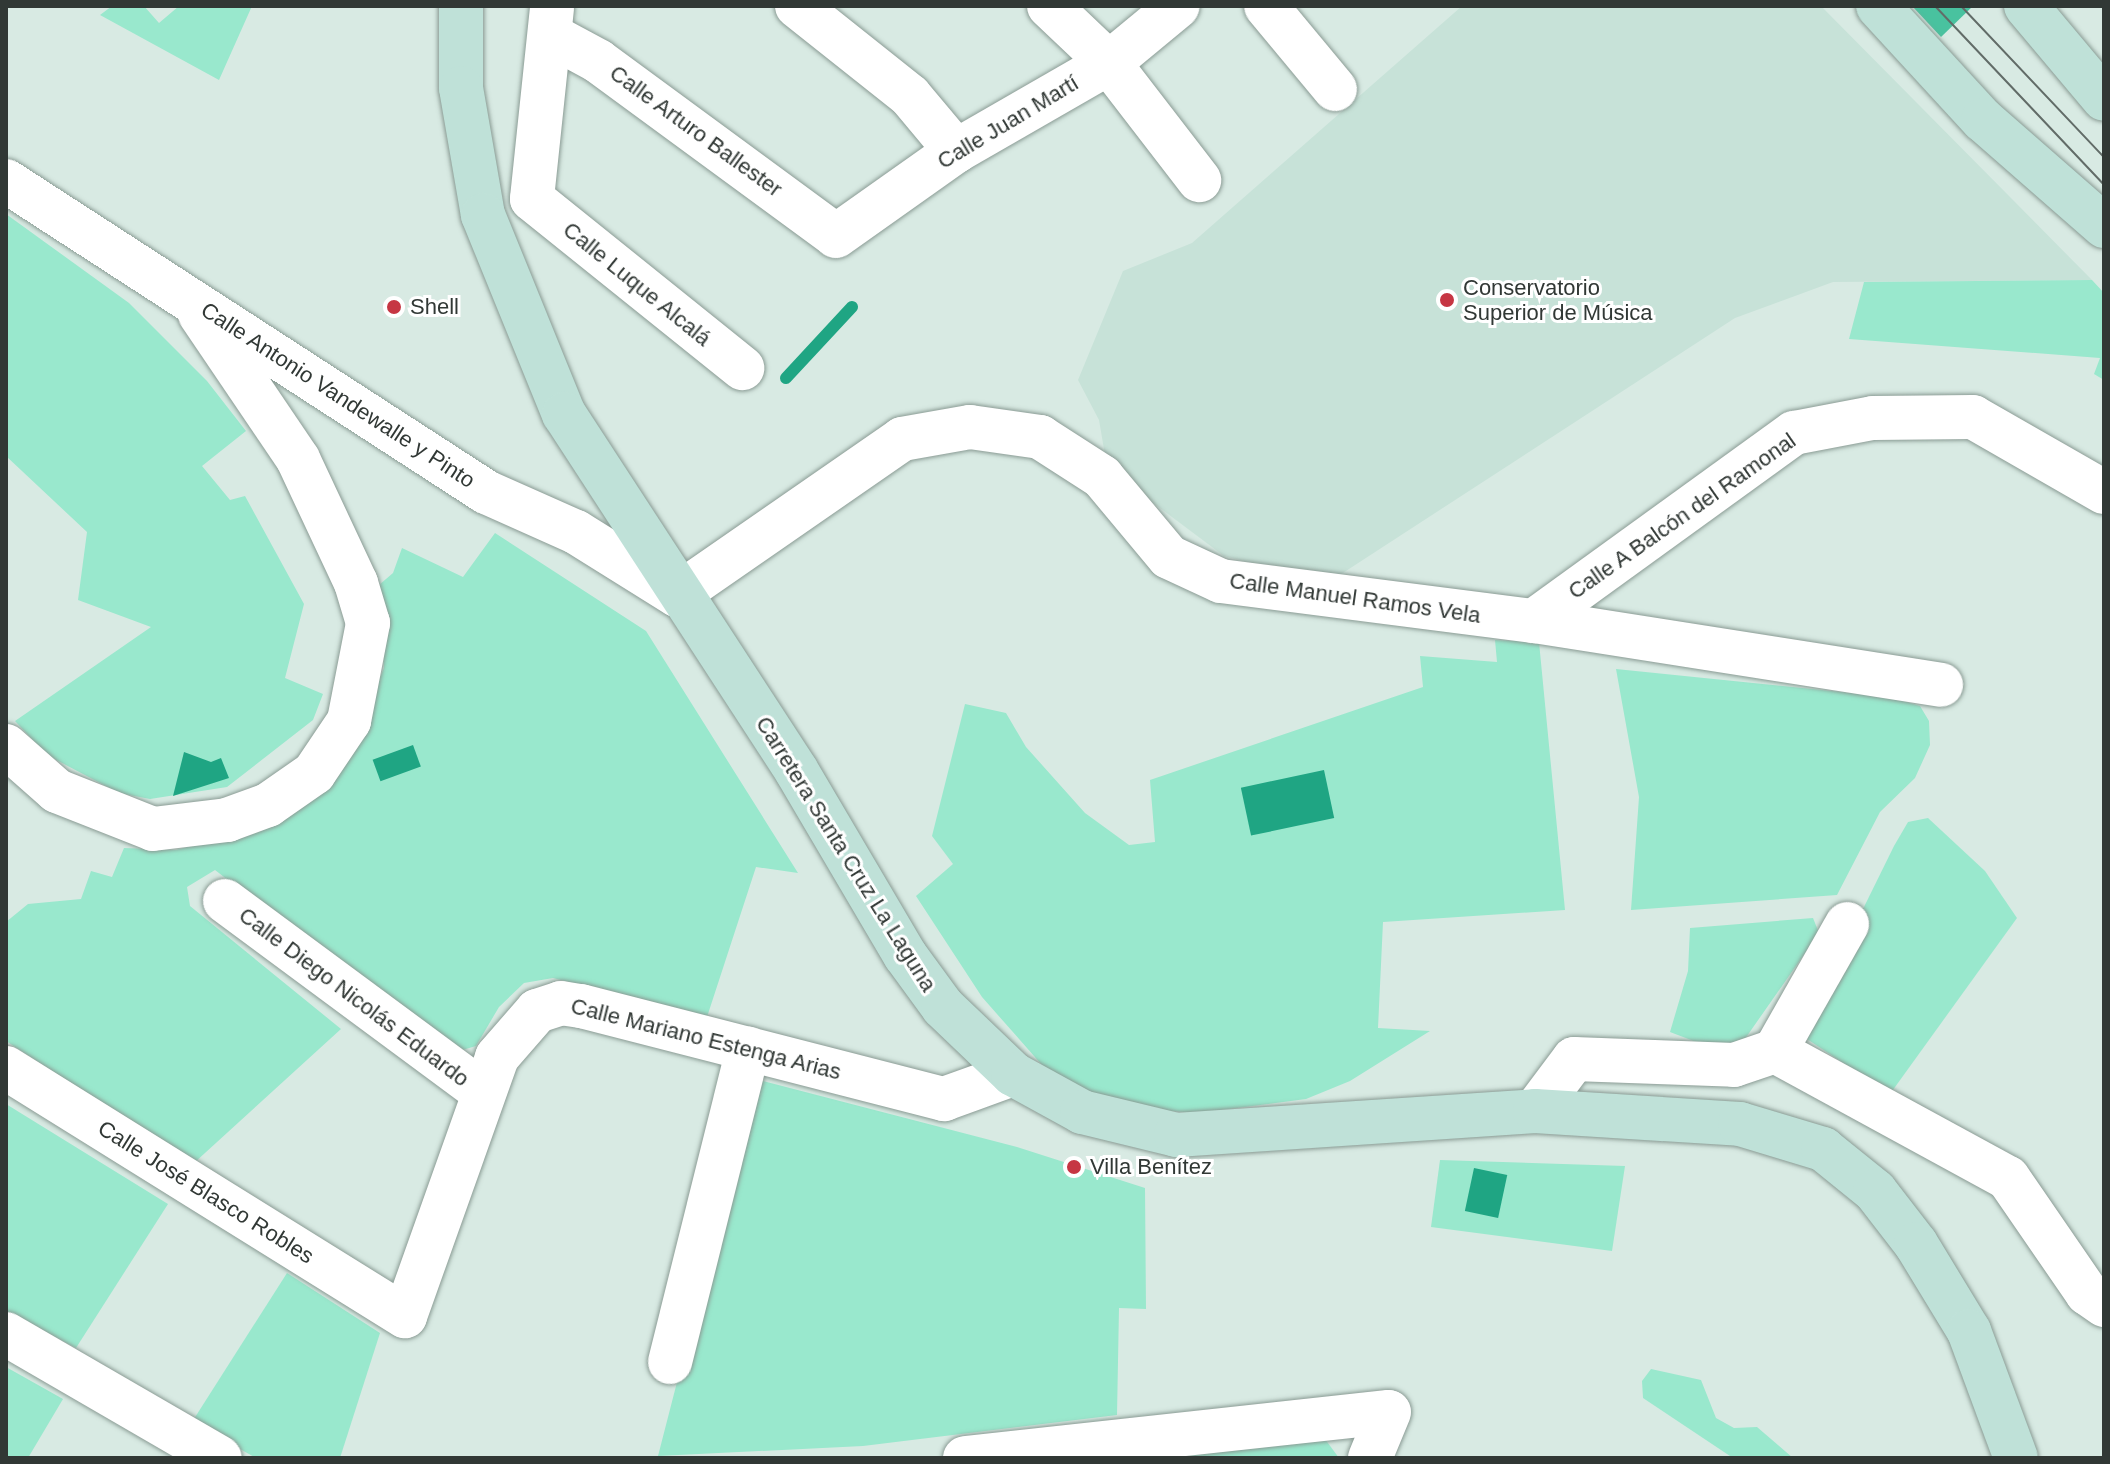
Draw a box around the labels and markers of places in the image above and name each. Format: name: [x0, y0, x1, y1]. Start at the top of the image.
place label: Conservatorio Superior de Música: [1463, 274, 1653, 326]
marker: Conservatorio Superior de Música: [1438, 291, 1456, 309]
place label: Shell: [410, 294, 459, 320]
marker: Shell: [385, 298, 403, 316]
place label: Villa Benítez: [1090, 1154, 1212, 1180]
marker: Villa Benítez: [1065, 1158, 1083, 1176]

